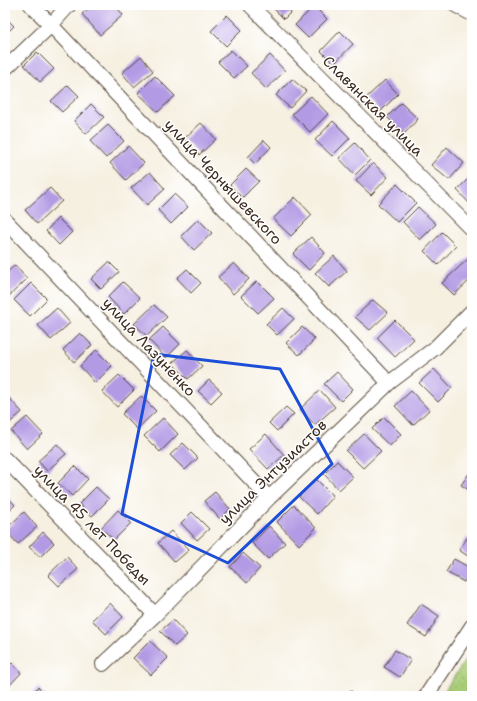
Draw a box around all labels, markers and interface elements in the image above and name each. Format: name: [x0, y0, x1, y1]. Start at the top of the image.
street label: Славянская улица: [318, 51, 428, 161]
street label: улица Чернышевского: [160, 115, 286, 249]
street label: улица Лазуненко: [98, 293, 200, 401]
street label: улица Энтузиастов: [215, 415, 331, 529]
street label: улица 45 лет Победы: [29, 460, 155, 590]

